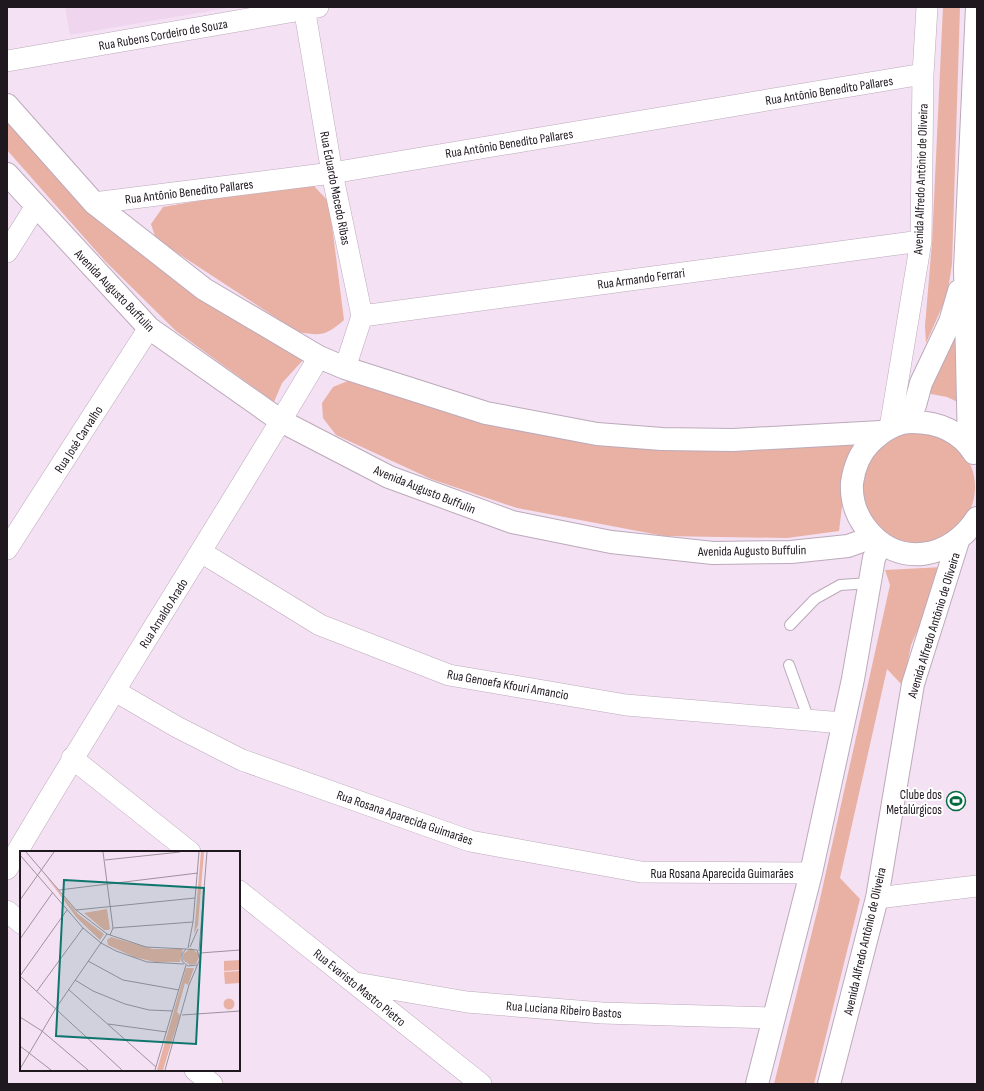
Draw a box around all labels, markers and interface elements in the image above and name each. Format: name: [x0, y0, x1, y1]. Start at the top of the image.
street label: Rua Rubens Cordeiro de Souza: [97, 16, 229, 54]
street label: Rua Antônio Benedito Pallares: [764, 73, 895, 109]
street label: Avenida Alfredo Antônio de Oliveira: [910, 103, 932, 256]
street label: Rua Antônio Benedito Pallares: [444, 126, 575, 162]
street label: Rua Eduardo Macedo Ribas: [316, 130, 354, 247]
street label: Rua Antônio Benedito Pallares: [124, 176, 255, 208]
street label: Avenida Augusto Buffulin: [70, 245, 158, 335]
street label: Rua Armando Ferrari: [596, 265, 686, 293]
street label: Rua José Carvalho: [51, 403, 106, 476]
street label: Avenida Augusto Buffulin: [370, 462, 478, 518]
street label: Avenida Augusto Buffulin: [697, 542, 806, 560]
street label: Avenida Alfredo Antônio de Oliveira: [904, 551, 964, 701]
street label: Rua Arnaldo Arado: [136, 576, 192, 651]
street label: Rua Genoefa Kfouri Amancio: [446, 666, 570, 704]
street label: Rua Rosana Aparecida Guimarães: [334, 787, 475, 849]
place label: Clube dos Metalúrgicos: [886, 787, 942, 818]
sports icon: Clube dos Metalúrgicos: [945, 790, 967, 812]
inset map: [20, 851, 240, 1071]
street label: Rua Rosana Aparecida Guimarães: [650, 866, 794, 882]
street label: Avenida Alfredo Antônio de Oliveira: [840, 866, 890, 1018]
street label: Rua Evaristo Mastro Pietro: [310, 946, 409, 1030]
street label: Rua Luciana Ribeiro Bastos: [506, 998, 623, 1022]

